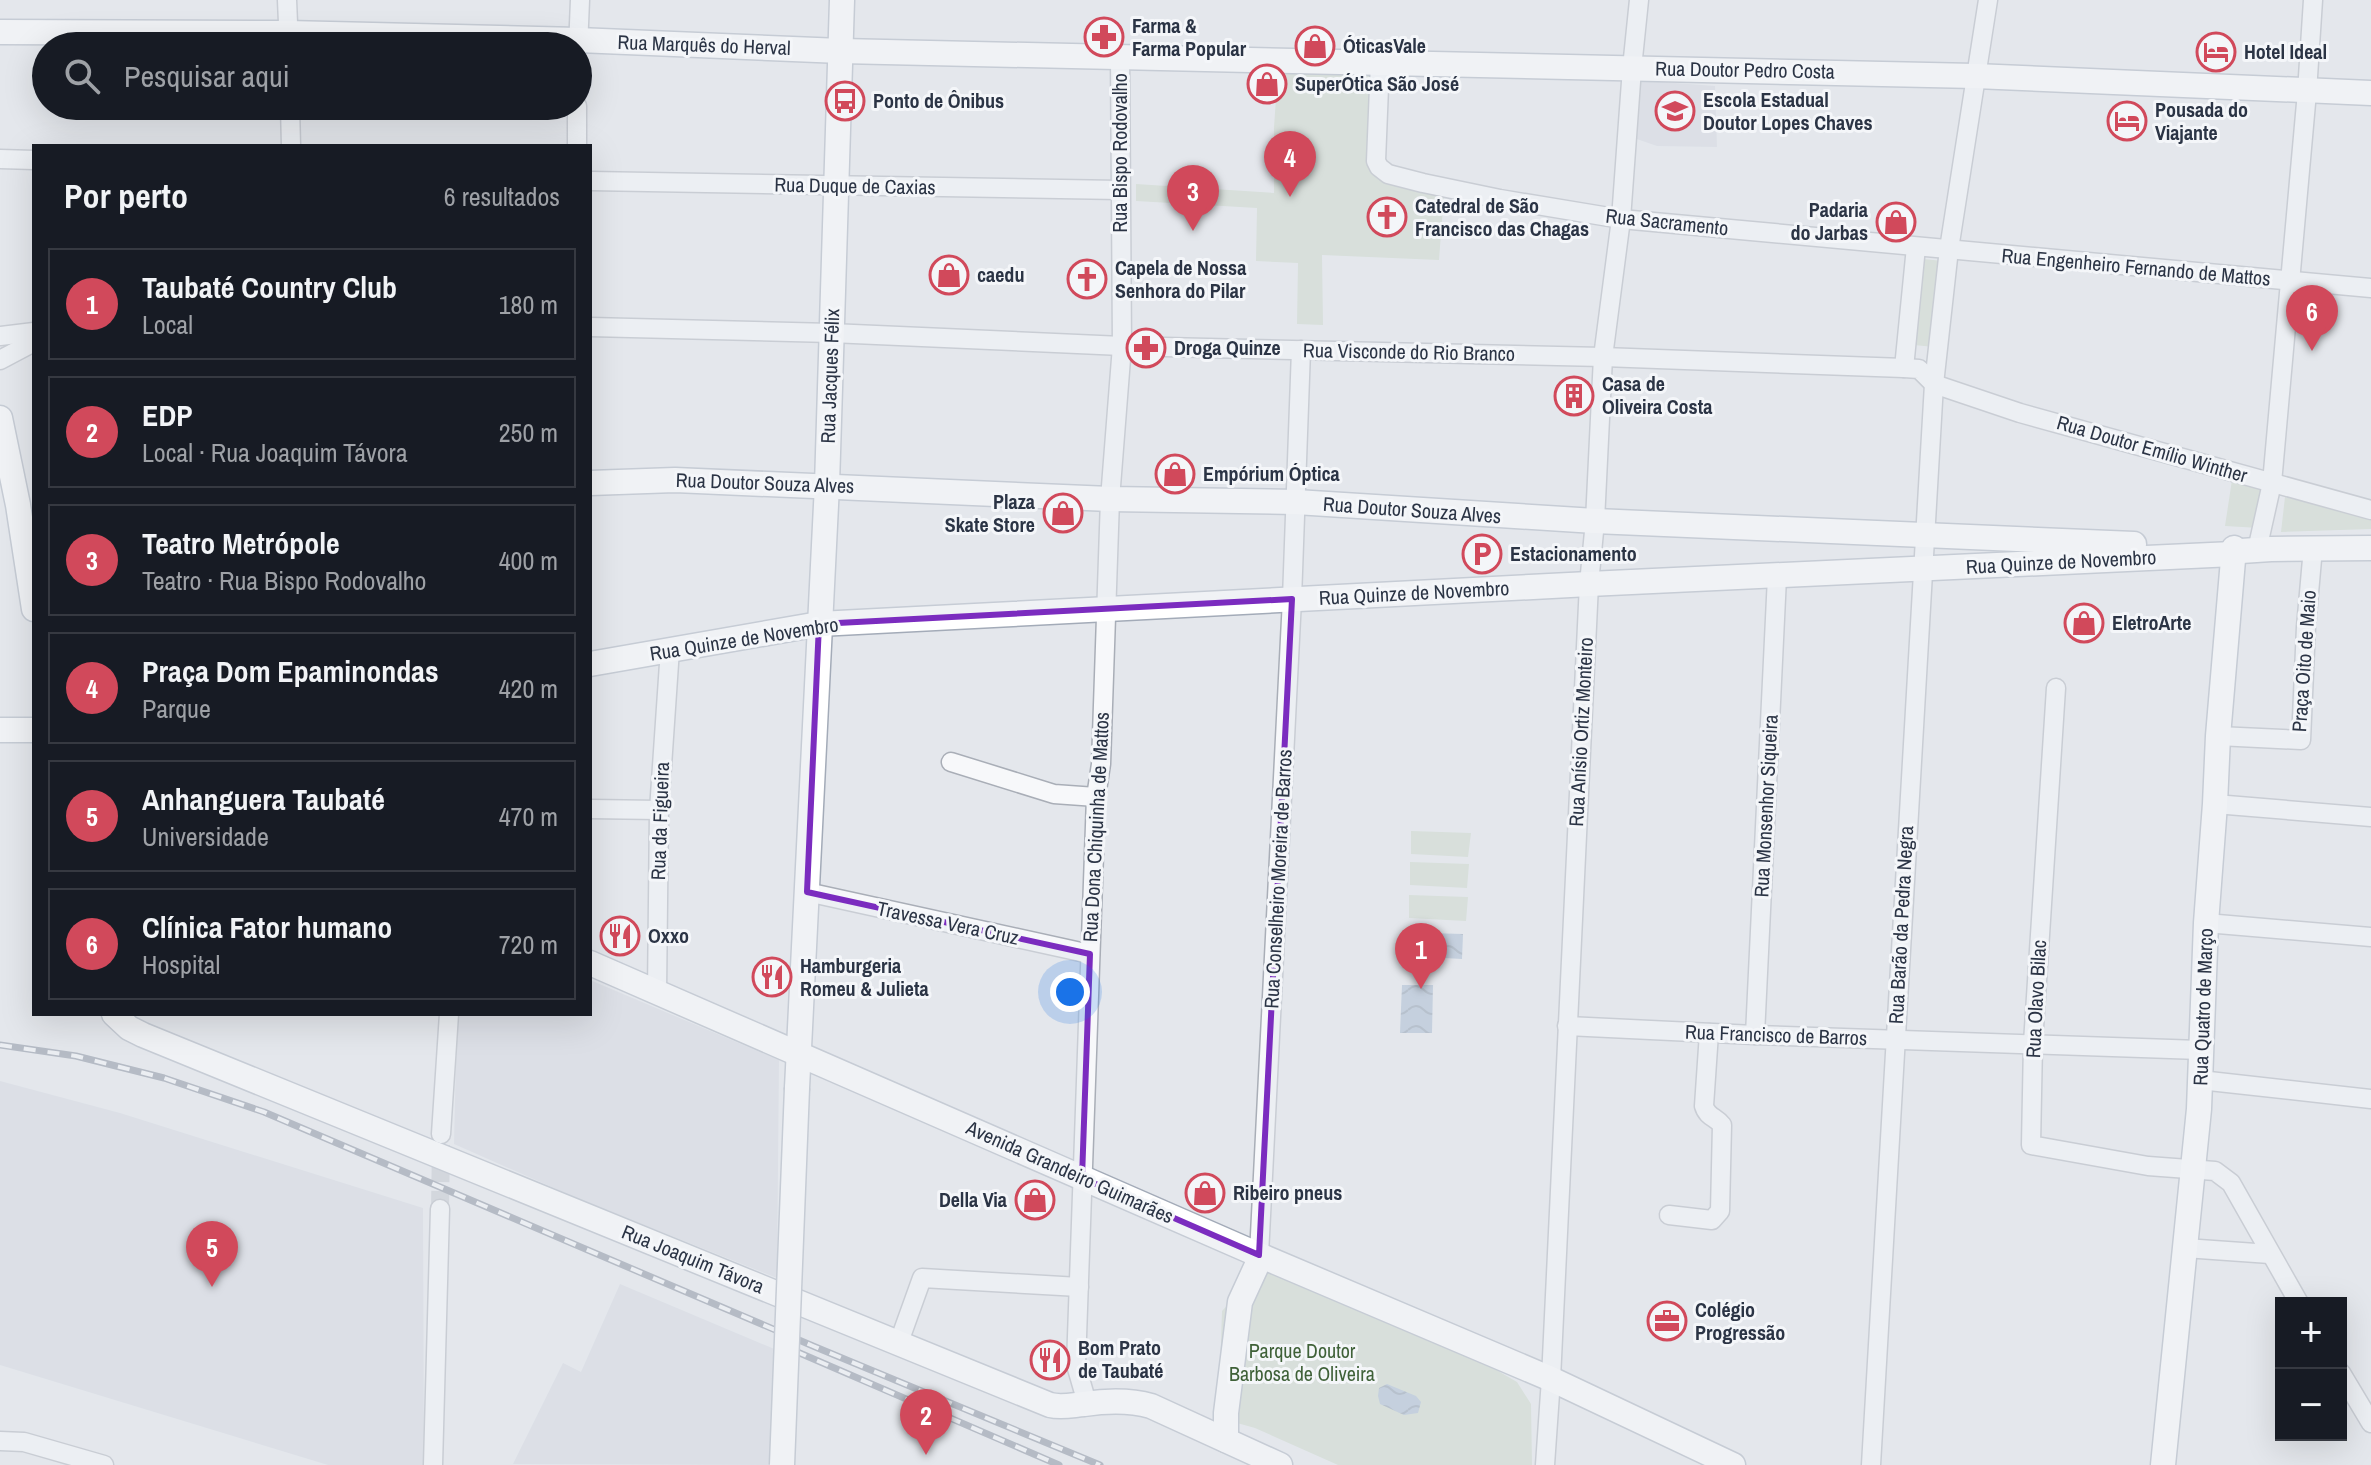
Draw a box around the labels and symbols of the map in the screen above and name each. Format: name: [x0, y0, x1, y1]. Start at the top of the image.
place label: Farma & Farma Popular: [1132, 12, 1247, 62]
pharmacy icon: Farma & Farma Popular: [1083, 16, 1125, 58]
shop icon: ÓticasVale: [1294, 25, 1336, 67]
street label: Rua Marquês do Herval: [617, 28, 791, 61]
hotel icon: Hotel Ideal: [2195, 31, 2237, 73]
place label: ÓticasVale: [1343, 32, 1426, 59]
place label: Hotel Ideal: [2244, 38, 2327, 65]
street label: Rua Doutor Pedro Costa: [1655, 54, 1835, 85]
shop icon: SuperÓtica São José: [1246, 63, 1288, 105]
place label: SuperÓtica São José: [1295, 70, 1459, 97]
street label: Rua Bispo Rodovalho: [1106, 73, 1133, 233]
bus stop icon: Ponto de Ônibus: [824, 80, 866, 122]
place label: Escola Estadual Doutor Lopes Chaves: [1703, 86, 1873, 136]
place label: Ponto de Ônibus: [873, 87, 1004, 114]
school or university icon: Escola Estadual Doutor Lopes Chaves: [1654, 90, 1696, 132]
place label: Pousada do Viajante: [2155, 96, 2248, 146]
hotel icon: Pousada do Viajante: [2106, 100, 2148, 142]
pin: 4: [1264, 131, 1316, 197]
pin: 3: [1167, 165, 1219, 231]
street label: Rua Duque de Caxias: [774, 171, 936, 200]
place label: Catedral de São Francisco das Chagas: [1415, 192, 1589, 242]
church icon: Catedral de São Francisco das Chagas: [1366, 196, 1408, 238]
place label: Padaria do Jarbas: [1791, 196, 1868, 246]
shop icon: Padaria do Jarbas: [1875, 201, 1917, 243]
street label: Rua Sacramento: [1604, 202, 1730, 241]
street label: Rua Engenheiro Fernando de Mattos: [2000, 241, 2272, 292]
shop icon: caedu: [928, 254, 970, 296]
place label: Capela de Nossa Senhora do Pilar: [1115, 254, 1246, 304]
church icon: Capela de Nossa Senhora do Pilar: [1066, 258, 1108, 300]
place label: caedu: [977, 261, 1024, 288]
pin: 6: [2286, 285, 2338, 351]
street label: Rua Jacques Félix: [814, 307, 845, 444]
pharmacy icon: Droga Quinze: [1125, 327, 1167, 369]
place label: Droga Quinze: [1174, 334, 1281, 361]
street label: Rua Visconde do Rio Branco: [1303, 336, 1515, 367]
place label: Casa de Oliveira Costa: [1602, 370, 1712, 420]
building icon: Casa de Oliveira Costa: [1553, 375, 1595, 417]
street label: Rua Doutor Emílio Winther: [2054, 408, 2251, 489]
shop icon: Empórium Óptica: [1154, 453, 1196, 495]
place label: Empórium Óptica: [1203, 460, 1340, 487]
street label: Rua Doutor Souza Alves: [675, 466, 855, 499]
place label: Plaza Skate Store: [945, 488, 1035, 538]
street label: Rua Doutor Souza Alves: [1322, 490, 1502, 529]
shop icon: Plaza Skate Store: [1042, 492, 1084, 534]
parking icon: Estacionamento: [1461, 533, 1503, 575]
place label: Estacionamento: [1510, 540, 1637, 567]
street label: Rua Quinze de Novembro: [1965, 543, 2157, 580]
street label: Rua Quinze de Novembro: [1318, 574, 1510, 611]
street label: Praça Oito de Maio: [2285, 589, 2322, 733]
shop icon: EletroArte: [2063, 602, 2105, 644]
place label: EletroArte: [2112, 609, 2191, 636]
street label: Rua Quinze de Novembro: [648, 610, 840, 667]
street label: Rua Anísio Ortiz Monteiro: [1562, 637, 1599, 827]
street label: Rua Dona Chiquinha de Mattos: [1076, 711, 1115, 943]
street label: Rua Monsenhor Siqueira: [1747, 714, 1784, 898]
street label: Rua Conselheiro Moreira de Barros: [1257, 749, 1298, 1009]
street label: Rua da Figueira: [644, 761, 675, 881]
street label: Rua Barão da Pedra Negra: [1882, 825, 1919, 1025]
street label: Travessa Vera Cruz: [875, 894, 1021, 951]
restaurant icon: Oxxo: [599, 915, 641, 957]
place label: Oxxo: [648, 922, 689, 949]
pin: 1: [1395, 923, 1447, 989]
street label: Rua Quatro de Março: [2186, 928, 2219, 1086]
street label: Rua Olavo Bilac: [2019, 939, 2052, 1059]
place label: Hamburgeria Romeu & Julieta: [800, 952, 929, 1002]
restaurant icon: Hamburgeria Romeu & Julieta: [751, 956, 793, 998]
your location: [1050, 972, 1090, 1012]
street label: Rua Francisco de Barros: [1684, 1018, 1868, 1051]
street label: Avenida Grandeiro Guimarães: [961, 1113, 1178, 1229]
shop icon: Ribeiro pneus: [1184, 1172, 1226, 1214]
shop icon: Della Via: [1014, 1179, 1056, 1221]
place label: Ribeiro pneus: [1233, 1179, 1342, 1206]
place label: Della Via: [939, 1186, 1007, 1213]
street label: Rua Joaquim Távora: [618, 1218, 768, 1299]
pin: 5: [186, 1221, 238, 1287]
place label: Colégio Progressão: [1695, 1296, 1785, 1346]
office icon: Colégio Progressão: [1646, 1300, 1688, 1342]
place label: Bom Prato de Taubaté: [1078, 1334, 1163, 1384]
park label: Parque Doutor Barbosa de Oliveira: [1229, 1337, 1375, 1387]
restaurant icon: Bom Prato de Taubaté: [1029, 1339, 1071, 1381]
pin: 2: [900, 1389, 952, 1455]

